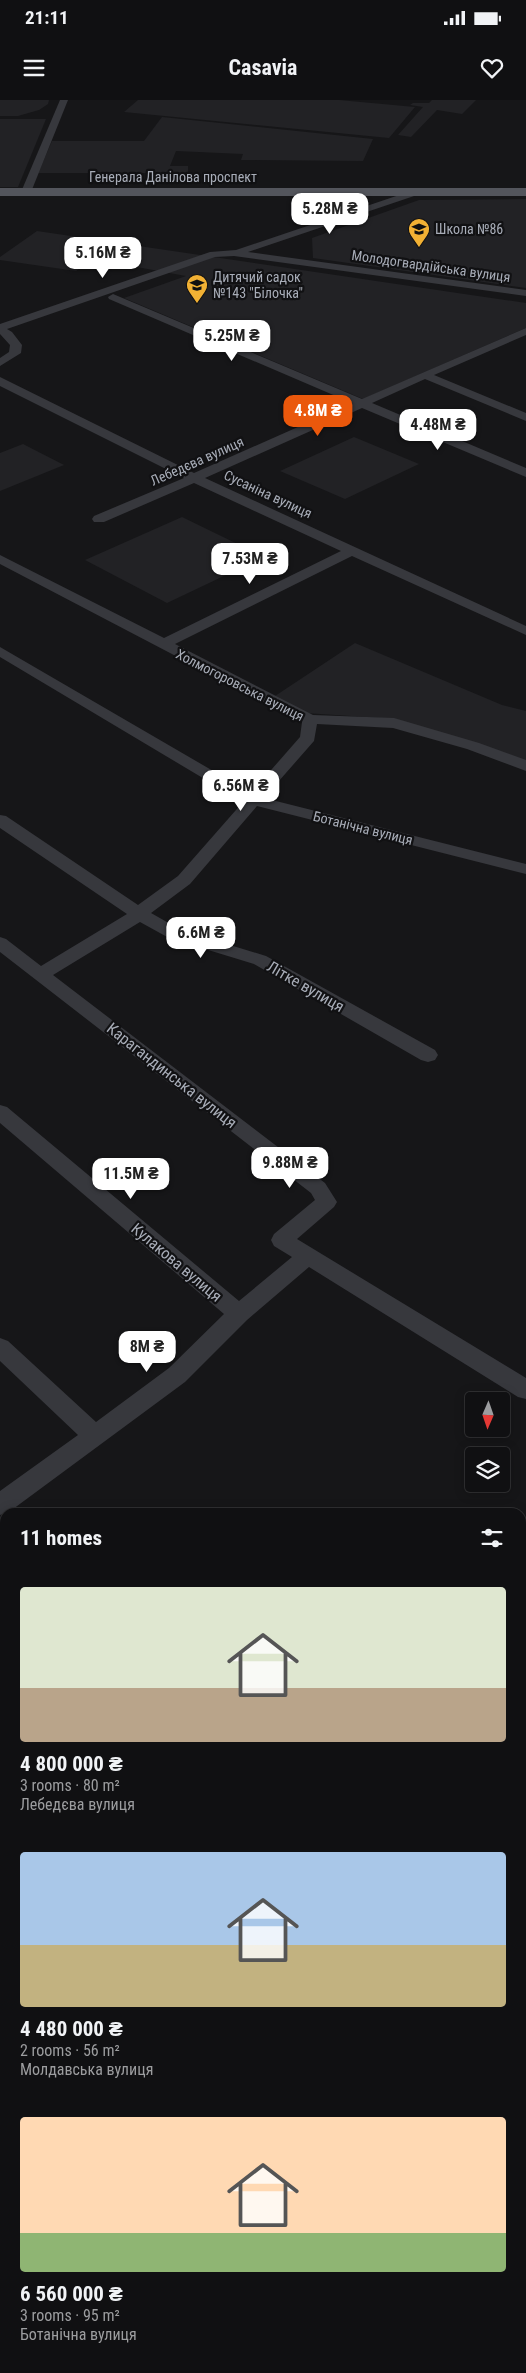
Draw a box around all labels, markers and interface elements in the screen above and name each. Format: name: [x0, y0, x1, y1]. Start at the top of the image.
text: 21:11: [25, 6, 69, 29]
icon: menu: [20, 54, 48, 82]
icon: heart: [478, 54, 506, 82]
text: Casavia: [229, 55, 297, 80]
street label: Генерала Данілова проспект: [89, 169, 257, 185]
pin: 5.28M ₴: [284, 192, 376, 235]
text: 5.28M ₴: [302, 199, 358, 218]
school or university icon: Школа №86: [407, 217, 431, 248]
place label: Школа №86: [435, 221, 503, 237]
pin: 5.16M ₴: [57, 236, 149, 279]
text: 5.16M ₴: [75, 243, 131, 262]
street label: Молодогвардійська вулиця: [351, 247, 511, 285]
place label: Дитячий садок №143 "Білочка": [213, 269, 303, 301]
school or university icon: Дитячий садок №143 "Білочка": [185, 273, 209, 304]
pin: 5.25M ₴: [186, 320, 278, 362]
text: 5.25M ₴: [204, 326, 260, 345]
pin: 4.8M ₴: [277, 394, 359, 437]
text: 4.8M ₴: [294, 401, 342, 420]
pin: 4.48M ₴: [392, 408, 484, 451]
text: 4.48M ₴: [410, 415, 466, 434]
street label: Лебедєва вулиця: [148, 433, 246, 489]
street label: Сусаніна вулиця: [221, 467, 315, 521]
pin: 7.53M ₴: [204, 542, 296, 585]
text: 7.53M ₴: [222, 549, 278, 568]
street label: Холмогоровська вулиця: [173, 646, 307, 724]
pin: 6.56M ₴: [195, 770, 287, 812]
text: 6.56M ₴: [213, 776, 269, 795]
street label: Ботанічна вулиця: [311, 808, 415, 848]
pin: 6.6M ₴: [160, 916, 242, 959]
text: 6.6M ₴: [177, 923, 225, 942]
street label: Літке вулиця: [264, 957, 348, 1016]
street label: Карагандинська вулиця: [103, 1019, 240, 1132]
pin: 9.88M ₴: [244, 1146, 336, 1189]
text: 9.88M ₴: [262, 1153, 318, 1172]
pin: 11.5M ₴: [85, 1158, 177, 1200]
text: 11.5M ₴: [103, 1164, 159, 1183]
street label: Кулакова вулиця: [127, 1219, 226, 1306]
pin: 8M ₴: [117, 1330, 177, 1373]
text: 8M ₴: [130, 1337, 164, 1356]
north arrow: [465, 1392, 510, 1438]
map controls: [465, 1392, 510, 1492]
button: layers: [465, 1447, 510, 1492]
icon: filters: [478, 1524, 506, 1552]
text: 11 homes: [20, 1526, 102, 1550]
icon: home: [218, 1620, 308, 1710]
text: 4 800 000 ₴: [20, 1752, 123, 1776]
text: 3 rooms · 80 m²: [20, 1776, 120, 1795]
text: Лебедєва вулиця: [20, 1795, 135, 1814]
icon: home: [218, 1885, 308, 1975]
text: 4 480 000 ₴: [20, 2017, 123, 2041]
text: 2 rooms · 56 m²: [20, 2041, 120, 2060]
text: Молдавська вулиця: [20, 2060, 153, 2079]
icon: home: [218, 2150, 308, 2240]
text: 6 560 000 ₴: [20, 2282, 123, 2306]
text: 3 rooms · 95 m²: [20, 2306, 120, 2325]
text: Ботанічна вулиця: [20, 2325, 137, 2344]

